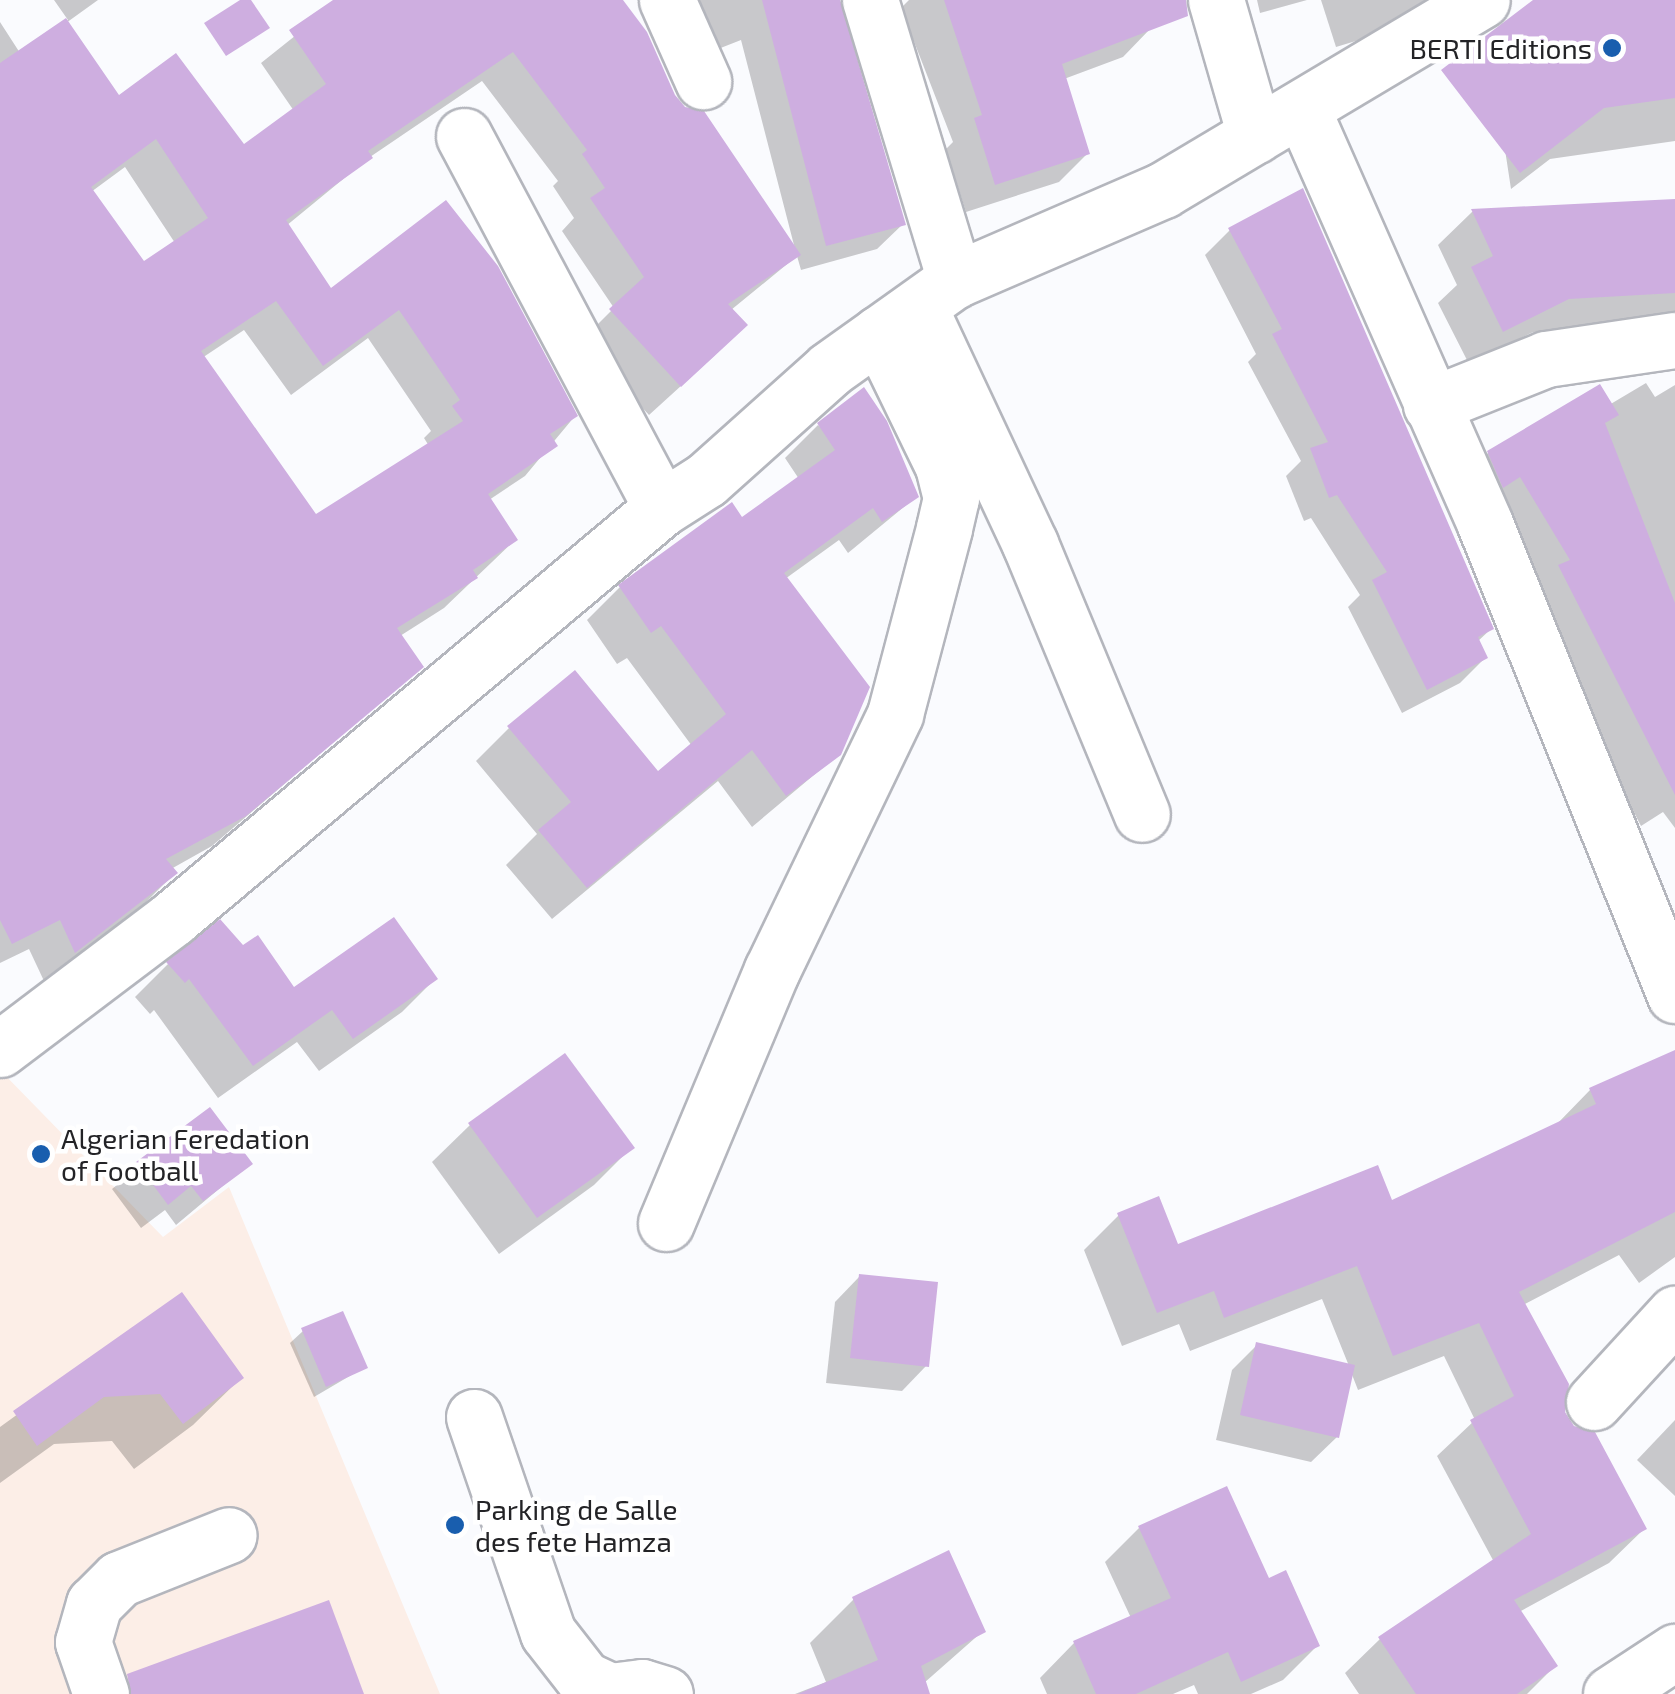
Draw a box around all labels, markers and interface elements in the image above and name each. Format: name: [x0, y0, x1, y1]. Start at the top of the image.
place label: BERTI Editions: [1409, 31, 1592, 65]
marker: BERTI Editions: [1601, 37, 1623, 59]
place label: Algerian Feredation of Football: [61, 1121, 310, 1187]
marker: Algerian Feredation of Football: [30, 1143, 52, 1165]
place label: Parking de Salle des fete Hamza: [475, 1492, 677, 1558]
marker: Parking de Salle des fete Hamza: [444, 1514, 466, 1536]

